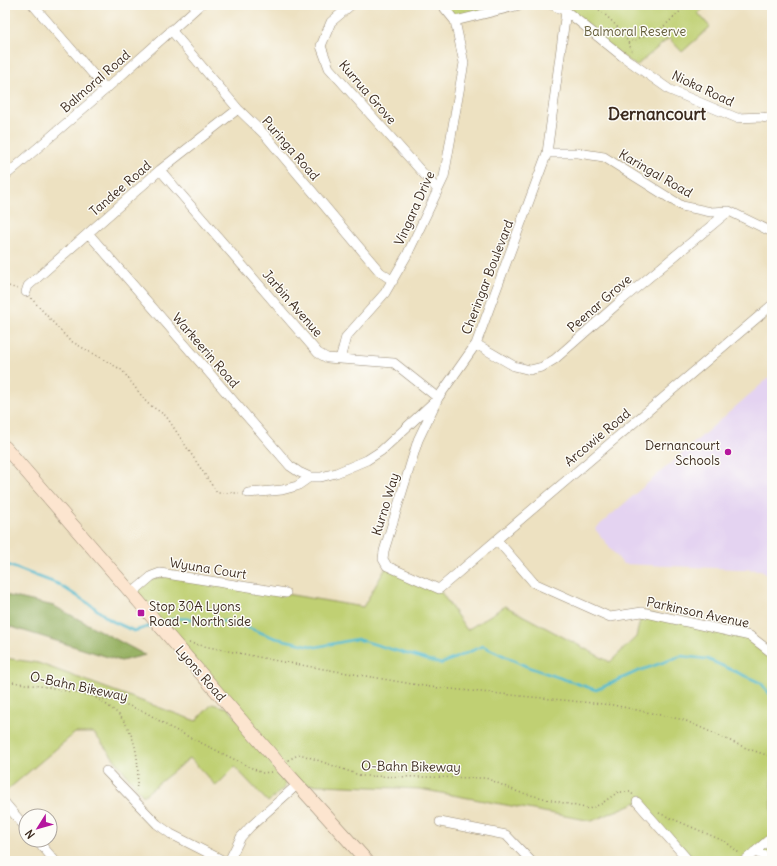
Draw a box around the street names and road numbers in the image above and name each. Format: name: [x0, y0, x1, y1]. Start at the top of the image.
street label: Balmoral Road: [57, 46, 134, 116]
street label: Kurrua Grove: [335, 57, 400, 128]
street label: Nioka Road: [669, 67, 737, 110]
street label: Puringa Road: [258, 113, 323, 184]
street label: Karingal Road: [616, 146, 696, 202]
street label: Tandee Road: [86, 157, 155, 220]
street label: Vingara Drive: [390, 168, 438, 248]
street label: Cheringar Boulevard: [458, 217, 517, 337]
street label: Jarbin Avenue: [259, 266, 326, 340]
street label: Peenar Grove: [564, 271, 635, 336]
street label: Warkeerin Road: [168, 309, 243, 392]
street label: Arcowie Road: [561, 405, 634, 470]
street label: Kurno Way: [368, 471, 403, 538]
street label: Wyuna Court: [168, 554, 248, 583]
street label: Parkinson Avenue: [645, 593, 751, 632]
street label: Lyons Road: [172, 642, 230, 705]
street label: O-Bahn Bikeway: [28, 668, 129, 705]
street label: O-Bahn Bikeway: [361, 757, 461, 776]

